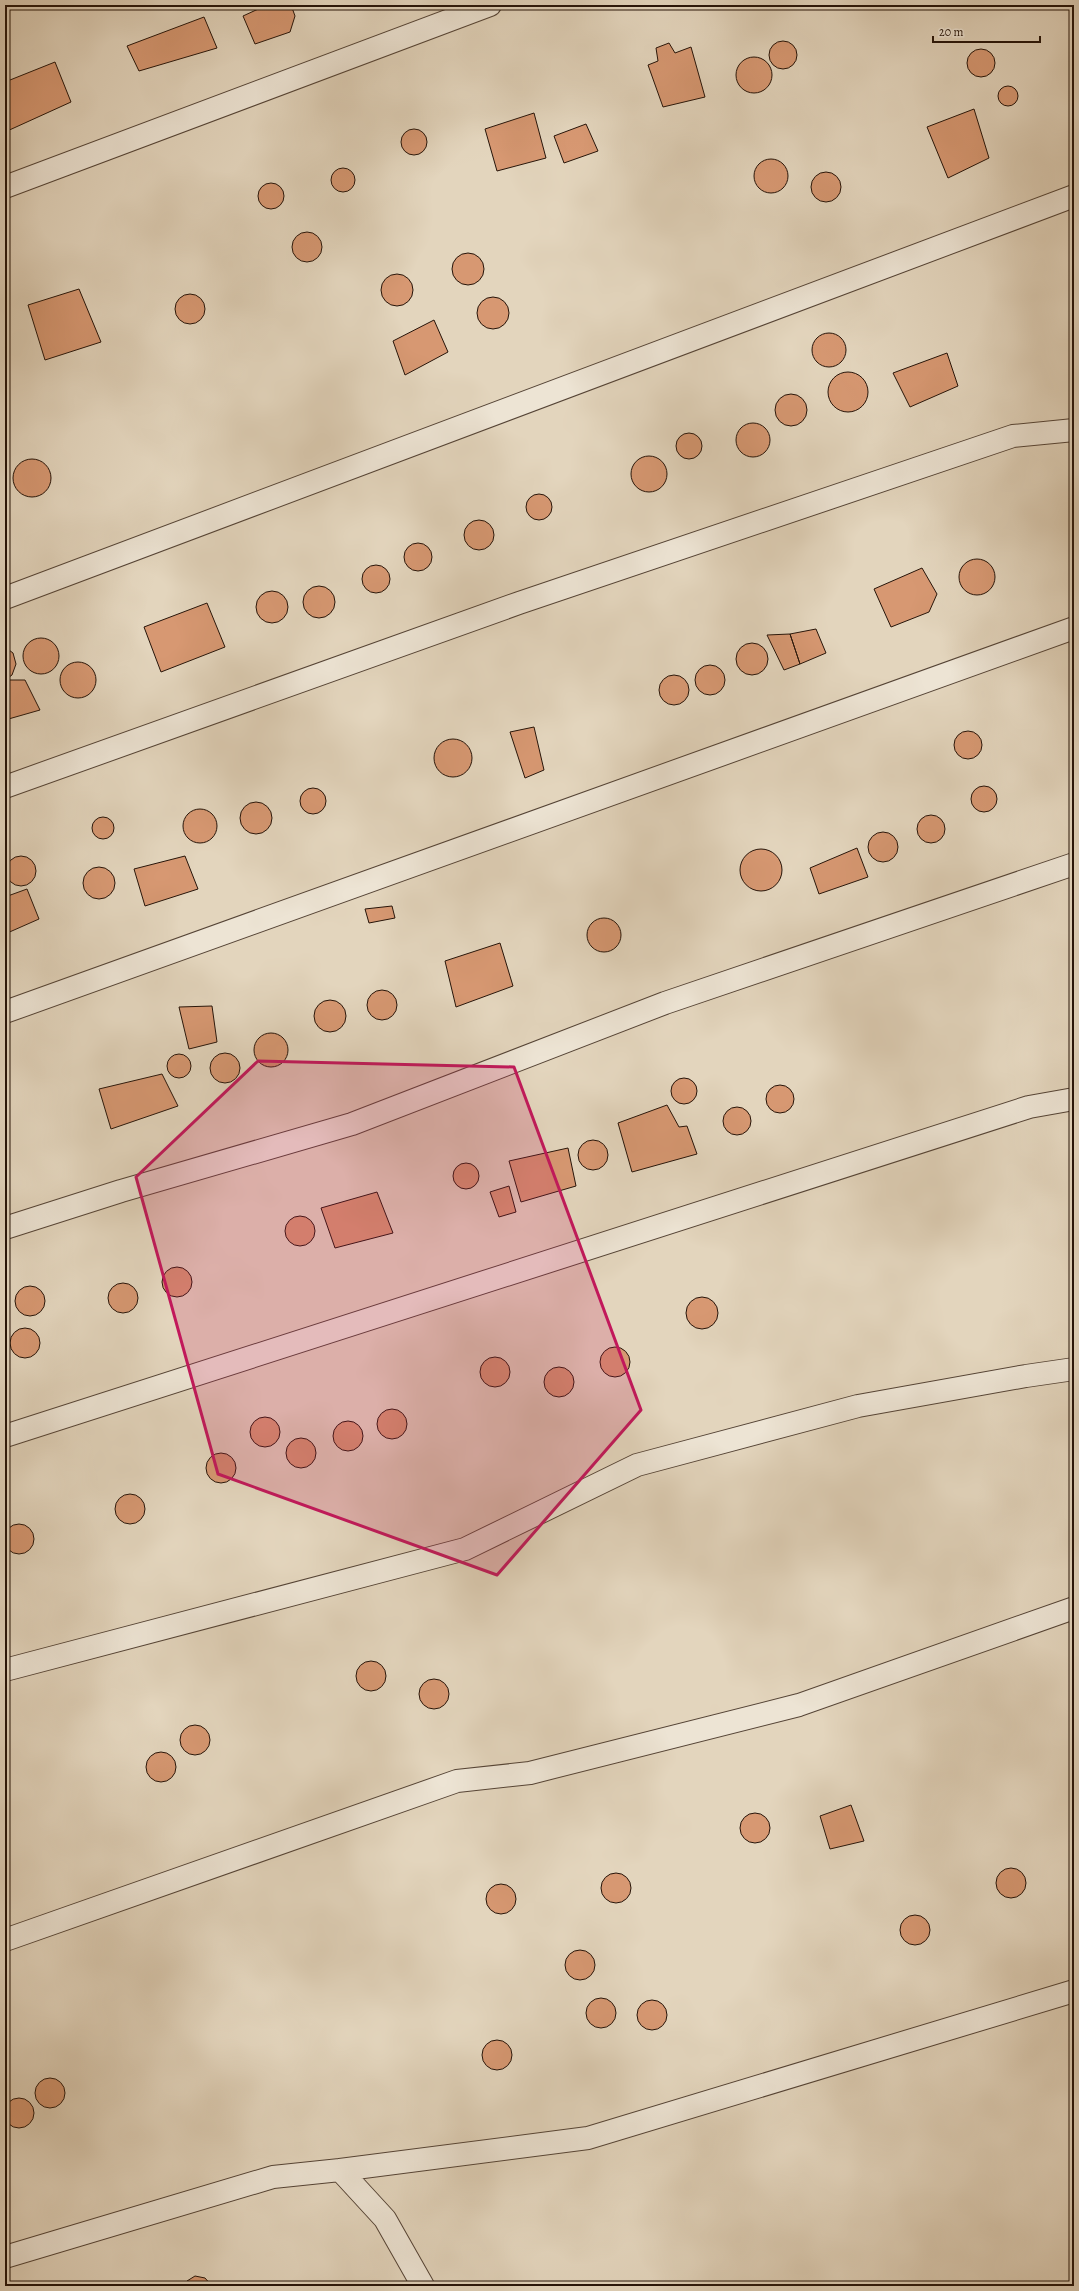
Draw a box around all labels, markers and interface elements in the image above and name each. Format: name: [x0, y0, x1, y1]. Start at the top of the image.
scale bar: [933, 18, 1040, 44]
text: 20 m: [939, 24, 963, 40]

